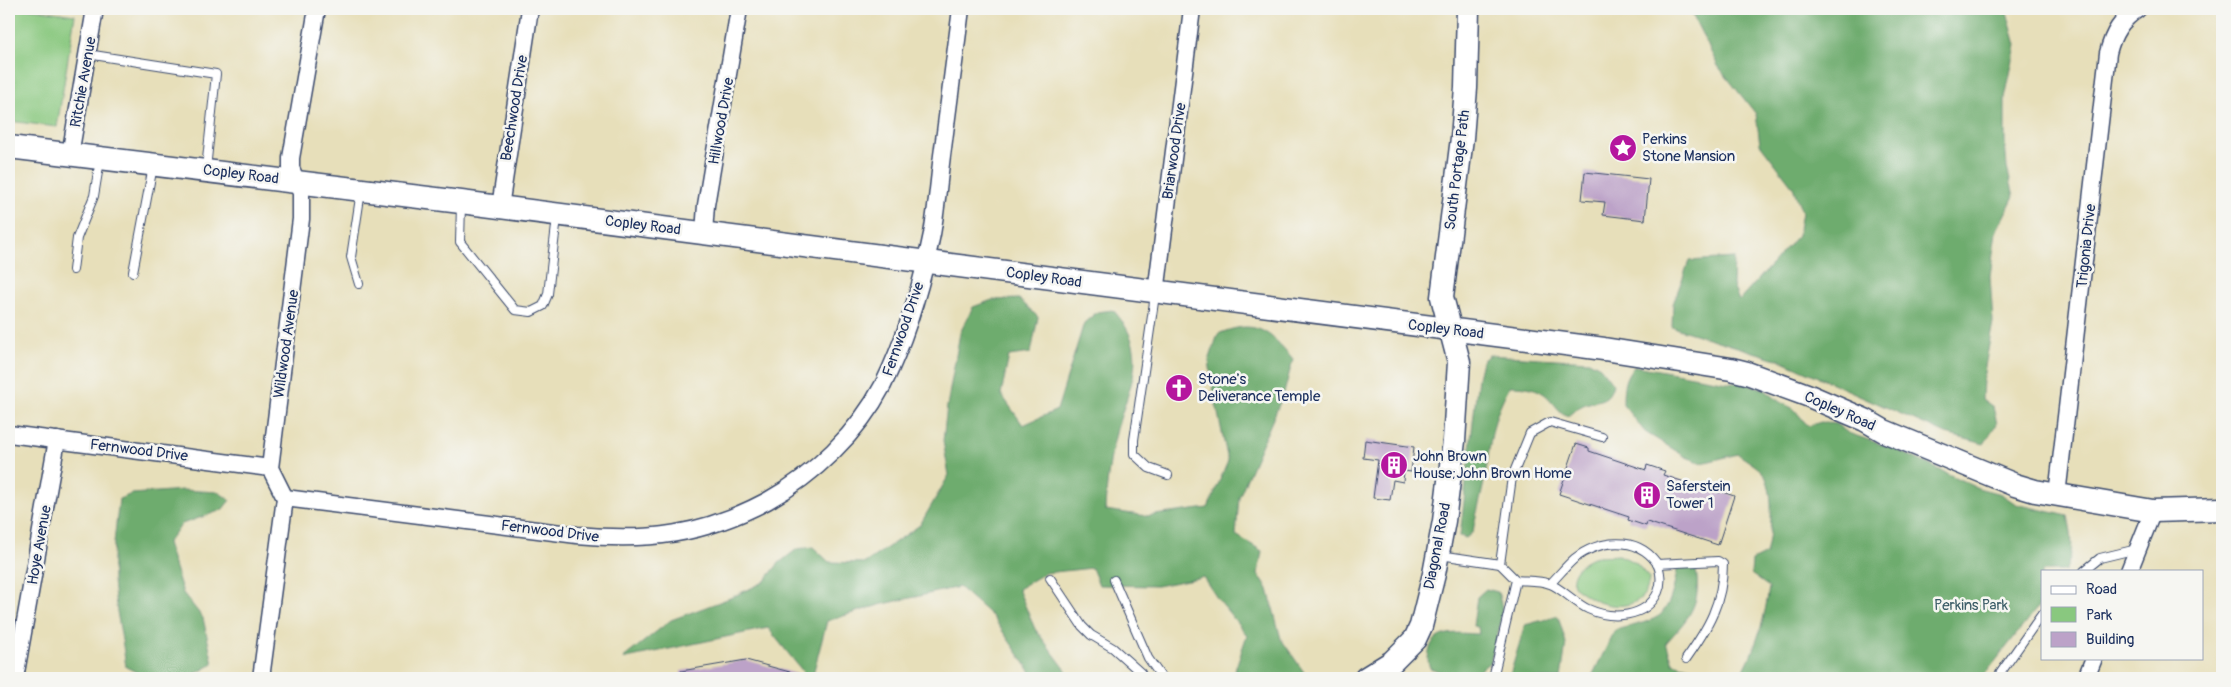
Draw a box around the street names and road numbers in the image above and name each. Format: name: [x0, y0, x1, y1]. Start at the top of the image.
street label: Ritchie Avenue: [66, 35, 101, 129]
street label: Beechwood Drive: [497, 53, 532, 162]
street label: Hillwood Drive: [704, 75, 739, 166]
street label: Briarwood Drive: [1158, 101, 1191, 201]
street label: South Portage Path: [1441, 109, 1474, 231]
street label: Copley Road: [202, 160, 280, 189]
street label: Trigonia Drive: [2073, 202, 2100, 289]
street label: Copley Road: [604, 211, 682, 240]
street label: Copley Road: [1005, 263, 1083, 292]
street label: Fernwood Drive: [878, 279, 929, 379]
street label: Wildwood Avenue: [269, 288, 304, 400]
street label: Copley Road: [1407, 315, 1485, 344]
street label: Copley Road: [1801, 387, 1878, 436]
street label: Fernwood Drive: [89, 435, 190, 466]
street label: Diagonal Road: [1420, 501, 1455, 591]
street label: Hoye Avenue: [23, 503, 56, 586]
street label: Fernwood Drive: [500, 516, 601, 547]

